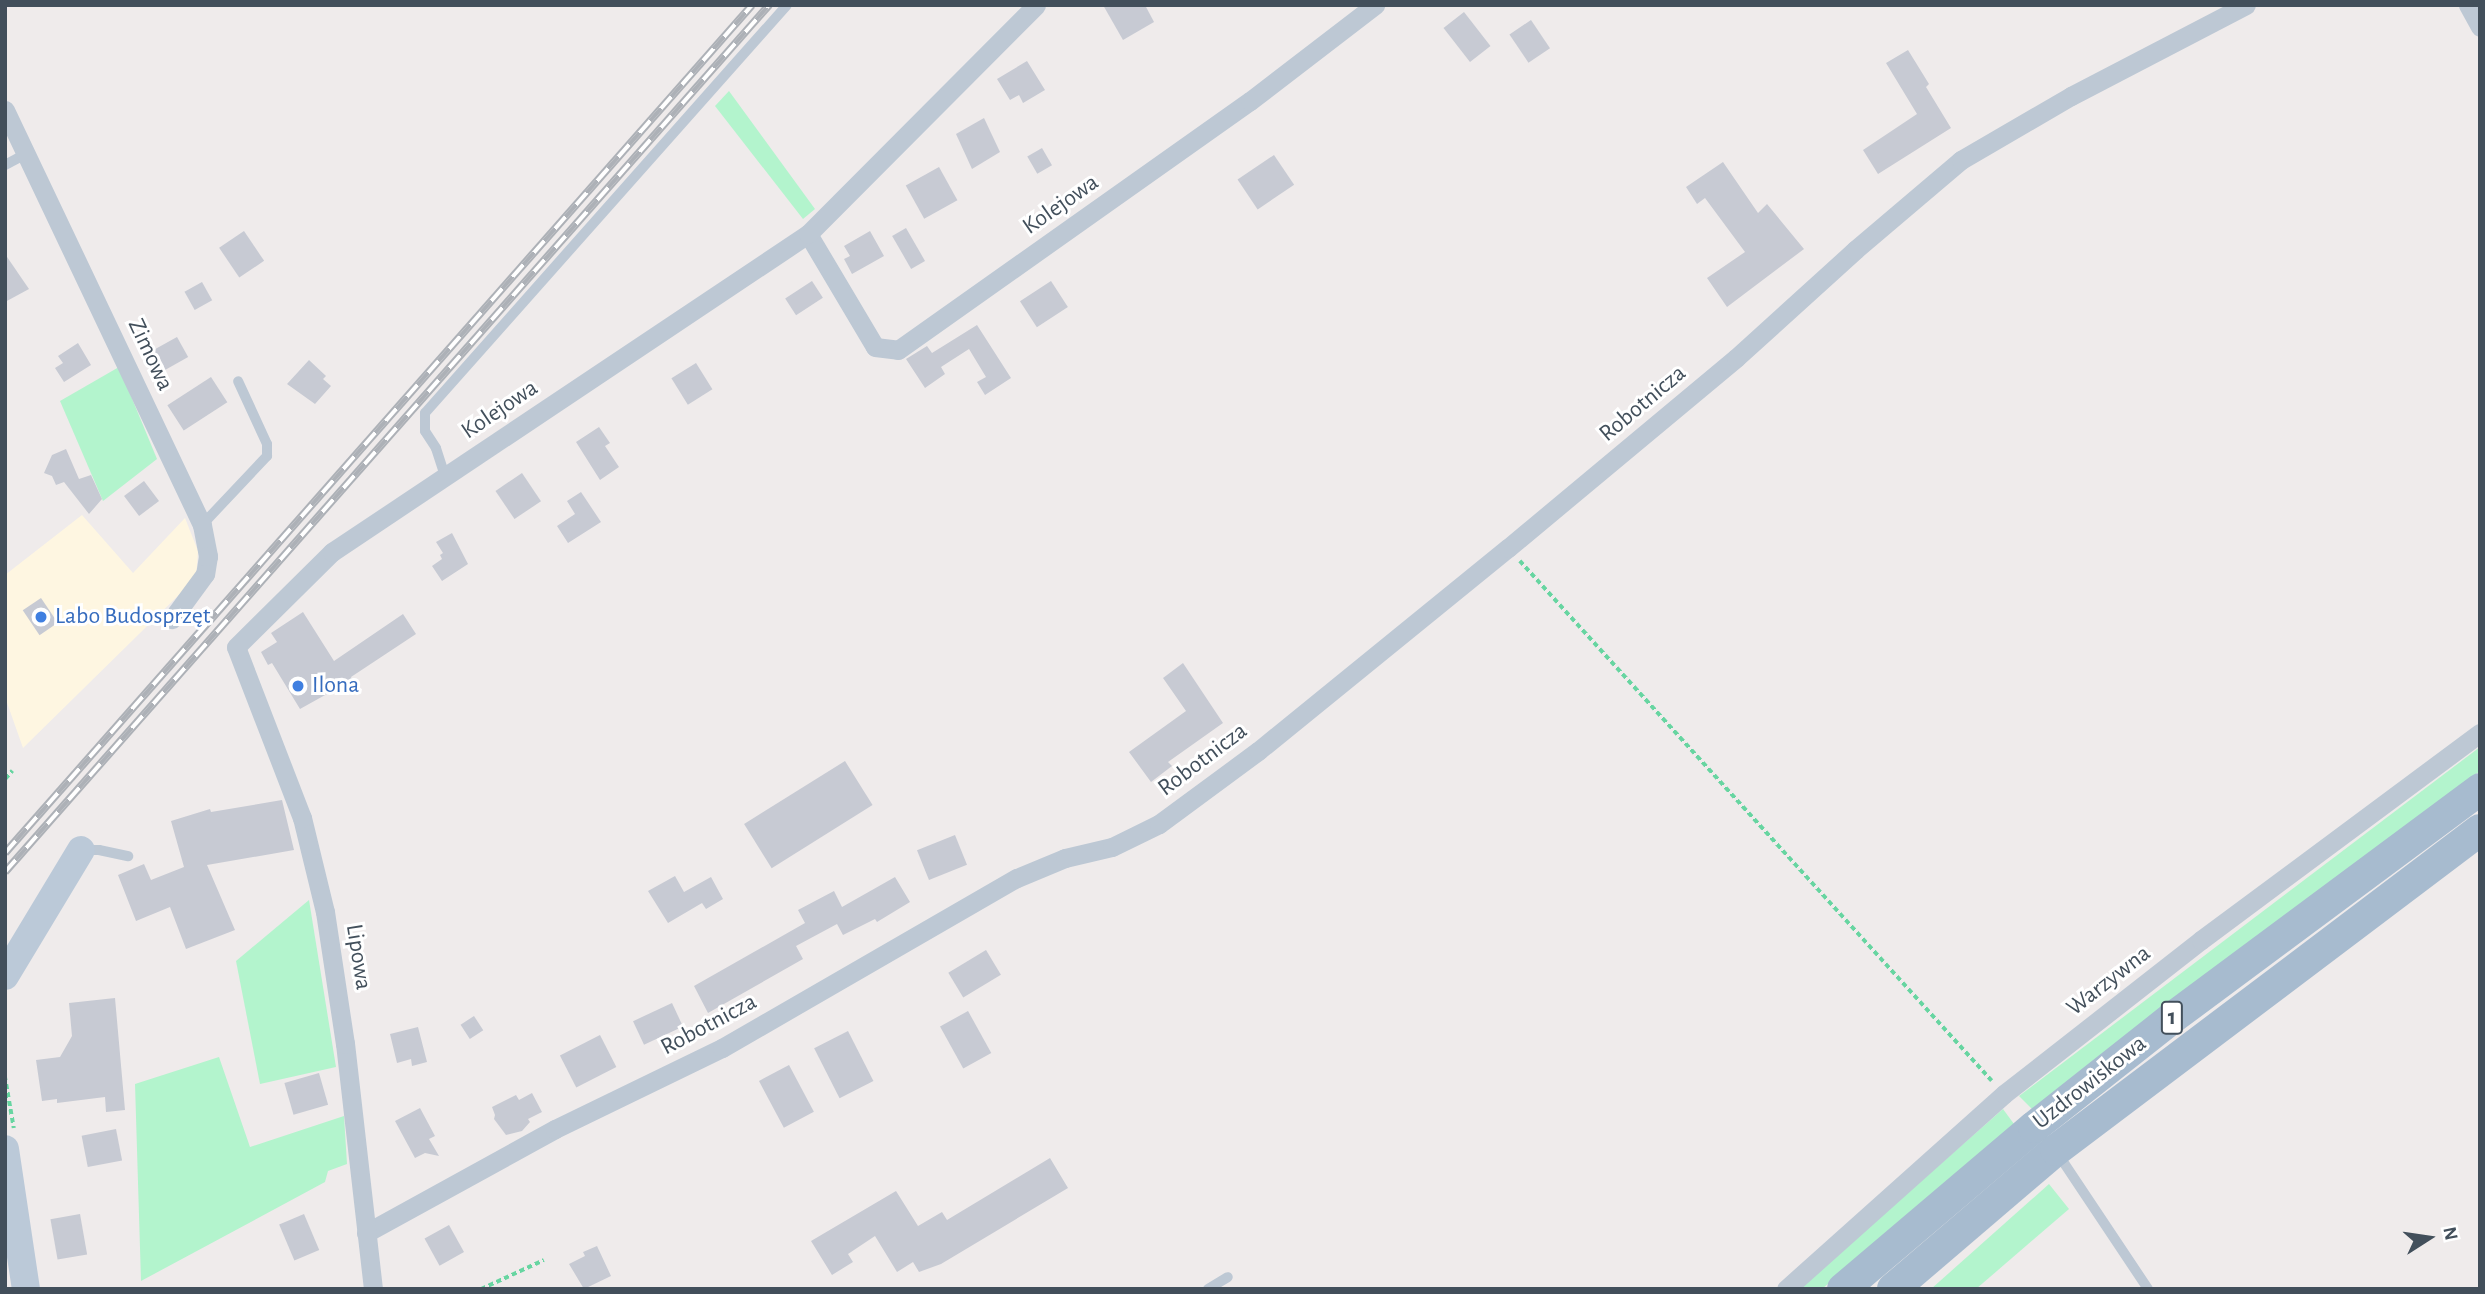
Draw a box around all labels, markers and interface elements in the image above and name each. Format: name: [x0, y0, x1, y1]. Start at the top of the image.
street label: Kolejowa: [1018, 169, 1104, 241]
street label: Zimowa: [121, 314, 179, 396]
street label: Robotnicza: [1594, 359, 1692, 449]
street label: Kolejowa: [456, 374, 544, 446]
place label: Labo Budosprzęt: [55, 603, 210, 631]
marker: Labo Budosprzęt: [33, 609, 49, 625]
place label: Ilona: [312, 672, 359, 700]
marker: Ilona: [290, 678, 306, 694]
street label: Robotnicza: [1153, 717, 1253, 803]
street label: Lipowa: [339, 922, 377, 992]
street label: Warzywna: [2061, 939, 2157, 1023]
street label: Robotnicza: [656, 988, 762, 1062]
road number: 1: [2160, 998, 2184, 1037]
street label: Uzdrowiskowa: [2028, 1030, 2152, 1136]
north arrow: [2394, 1203, 2464, 1273]
text: N: [2439, 1225, 2461, 1242]

